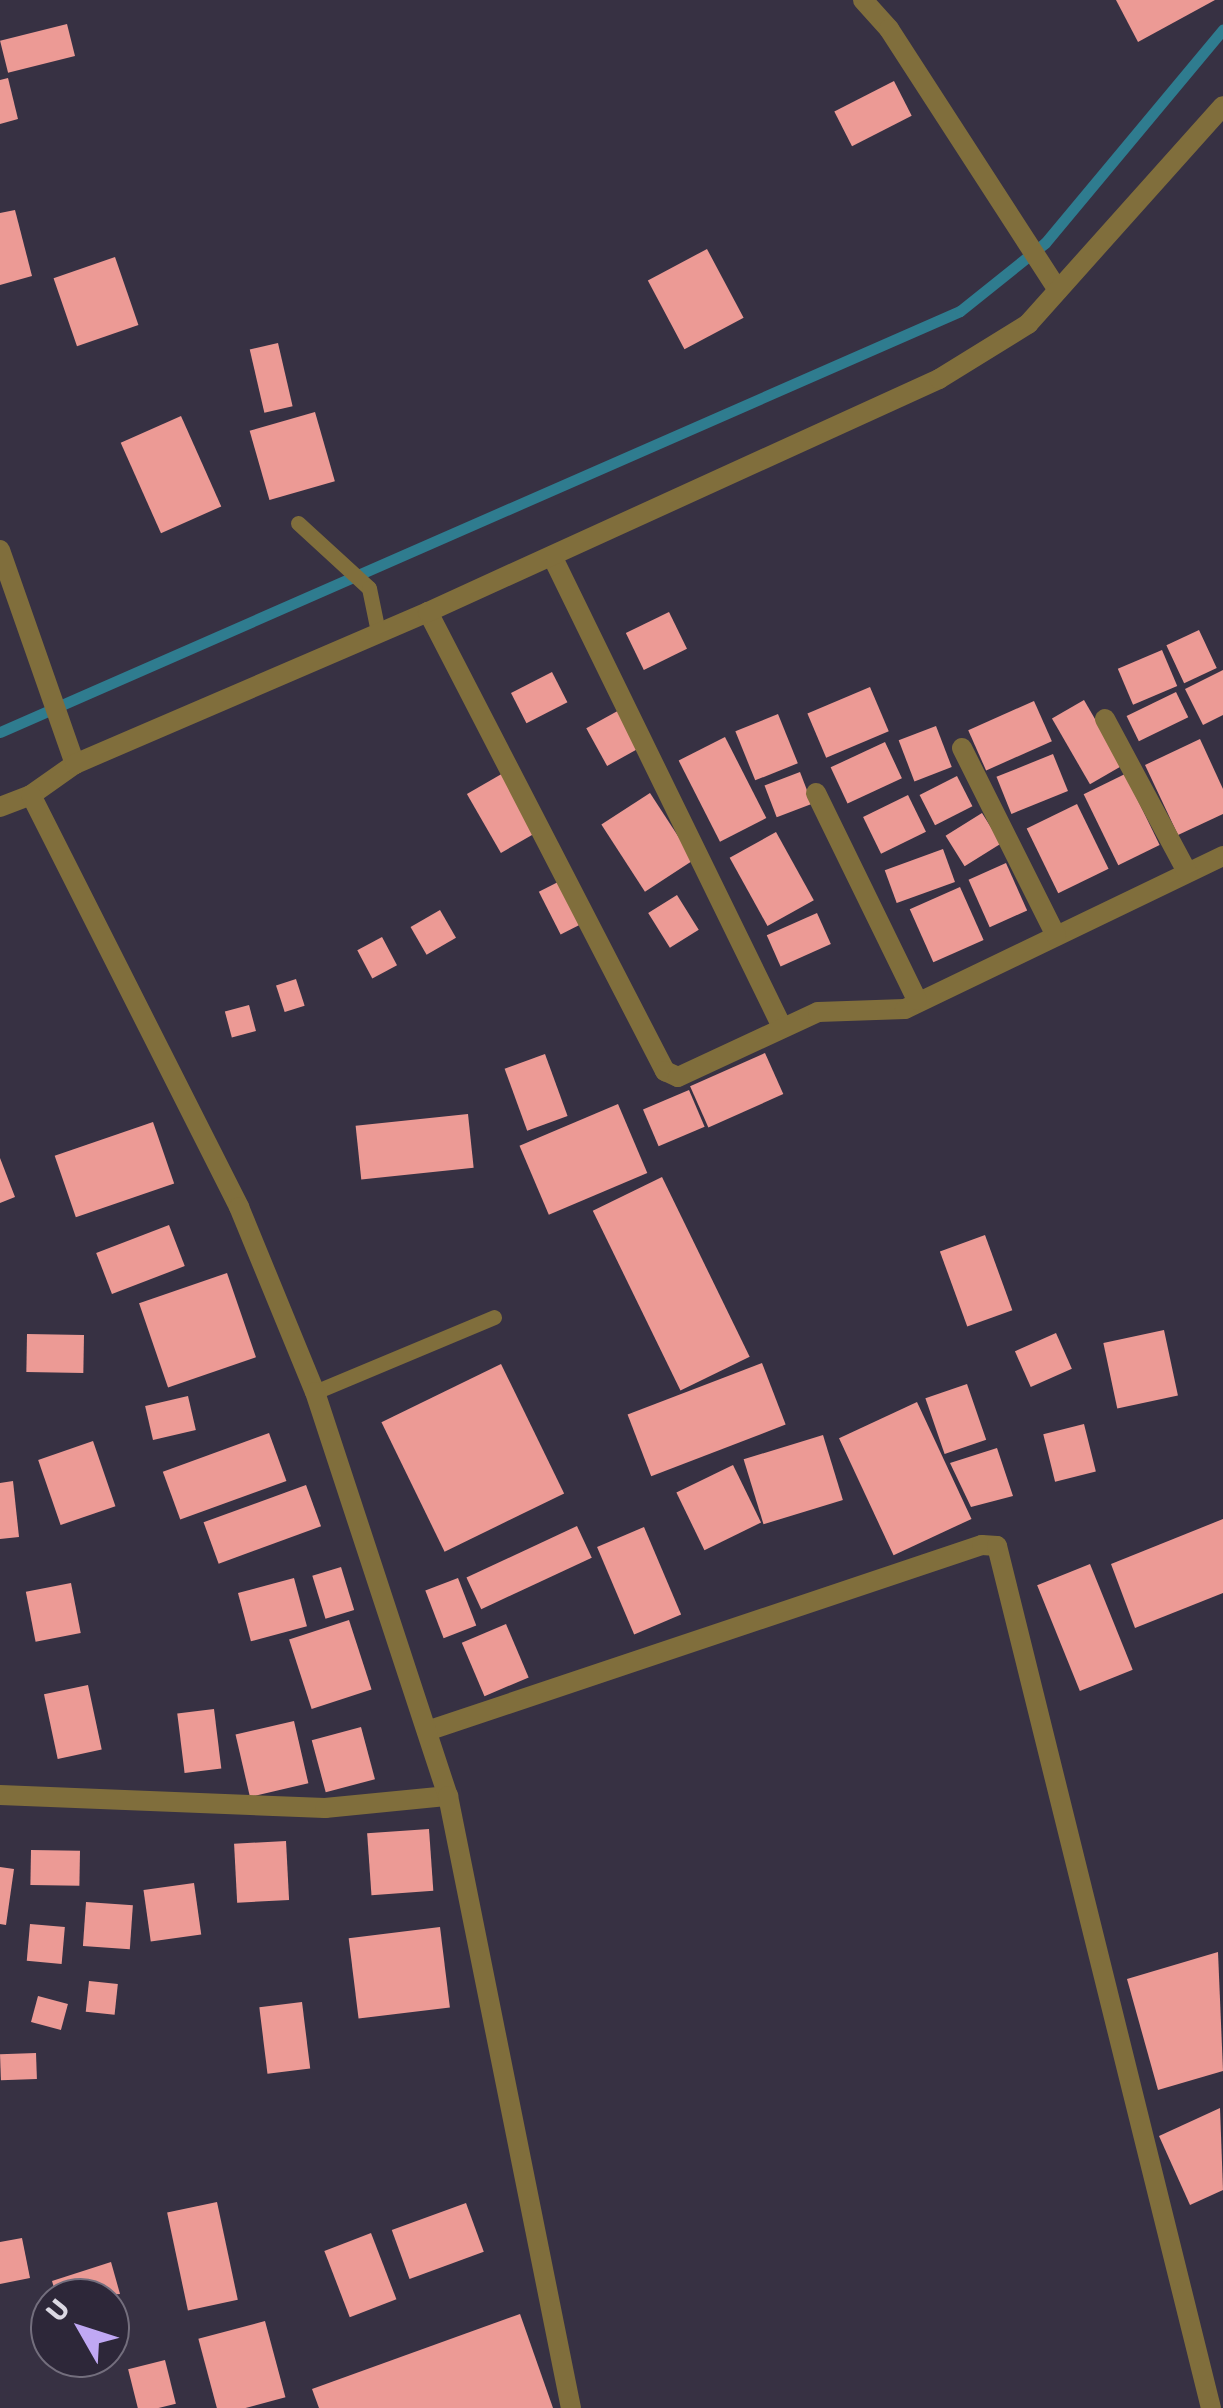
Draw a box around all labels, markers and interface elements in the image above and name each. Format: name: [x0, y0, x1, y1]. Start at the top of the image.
north arrow: [30, 2278, 130, 2378]
text: U: [39, 2292, 77, 2328]

